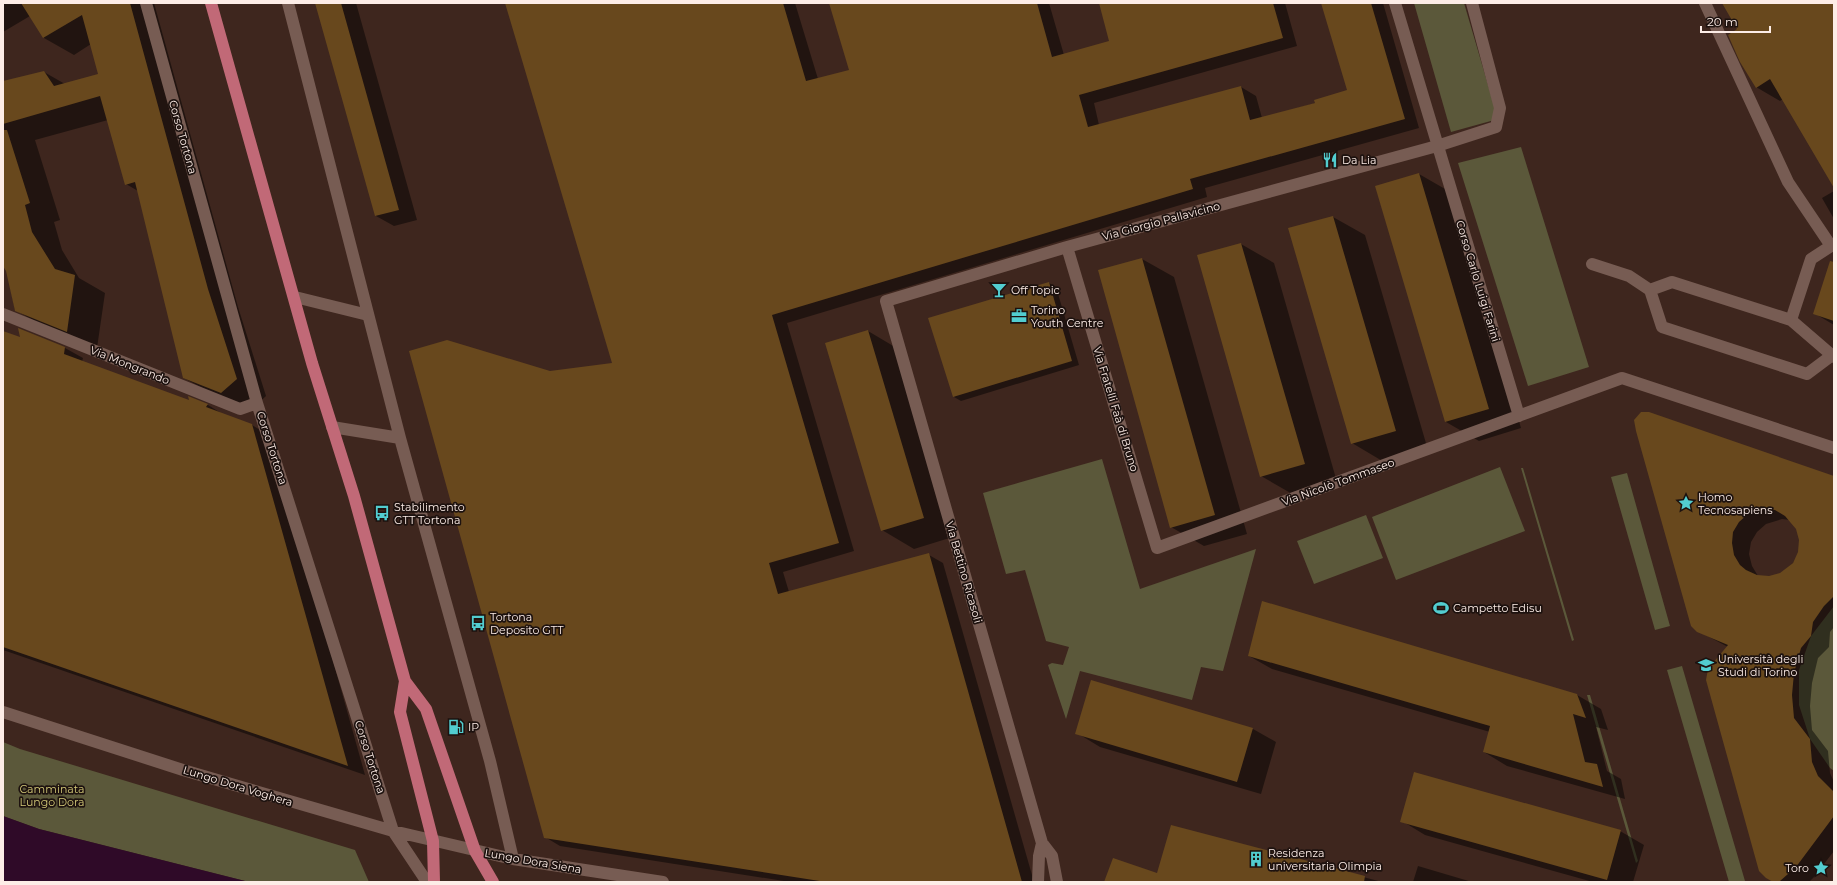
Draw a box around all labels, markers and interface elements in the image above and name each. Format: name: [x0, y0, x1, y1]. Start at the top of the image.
scale bar: [1701, 8, 1770, 34]
text: 20 m: [1707, 14, 1738, 29]
street label: Corso Tortona: [166, 98, 200, 176]
restaurant icon: Da Lia: [1321, 151, 1339, 169]
place label: Da Lia: [1342, 153, 1376, 167]
street label: Via Giorgio Pallavicino: [1100, 198, 1222, 243]
street label: Corso Carlo Luigi Farini: [1453, 219, 1503, 343]
bar icon: Off Topic: [990, 281, 1008, 299]
place label: Off Topic: [1011, 283, 1060, 297]
place label: Torino Youth Centre: [1031, 303, 1104, 330]
office icon: Torino Youth Centre: [1010, 307, 1028, 325]
street label: Via Mongrando: [88, 343, 172, 387]
street label: Via Fratelli Faà di Bruno: [1090, 345, 1142, 473]
street label: Corso Tortona: [254, 410, 290, 486]
street label: Via Nicolò Tommaseo: [1280, 455, 1396, 509]
place label: Homo Tecnosapiens: [1698, 490, 1773, 517]
place icon: Homo Tecnosapiens: [1677, 494, 1695, 512]
place label: Stabilimento GTT Tortona: [394, 500, 465, 527]
bus stop icon: Stabilimento GTT Tortona: [373, 504, 391, 522]
street label: Via Bettino Ricasoli: [943, 519, 985, 625]
sports icon: Campetto Edisu: [1432, 599, 1450, 617]
place label: Campetto Edisu: [1453, 601, 1542, 615]
place label: Tortona Deposito GTT: [490, 610, 564, 637]
bus stop icon: Tortona Deposito GTT: [469, 614, 487, 632]
place label: Università degli Studi di Torino: [1718, 652, 1803, 679]
school or university icon: Università degli Studi di Torino: [1697, 656, 1715, 674]
fuel station icon: IP: [447, 718, 465, 736]
street label: Corso Tortona: [352, 719, 388, 795]
place label: IP: [468, 720, 479, 734]
street label: Lungo Dora Voghera: [181, 763, 295, 809]
park label: Camminata Lungo Dora: [19, 782, 85, 809]
street label: Lungo Dora Siena: [483, 846, 583, 876]
place label: Residenza universitaria Olimpia: [1268, 846, 1382, 873]
building icon: Residenza universitaria Olimpia: [1247, 850, 1265, 868]
place icon: Toro: [1812, 859, 1830, 877]
place label: Toro: [1785, 861, 1809, 875]

